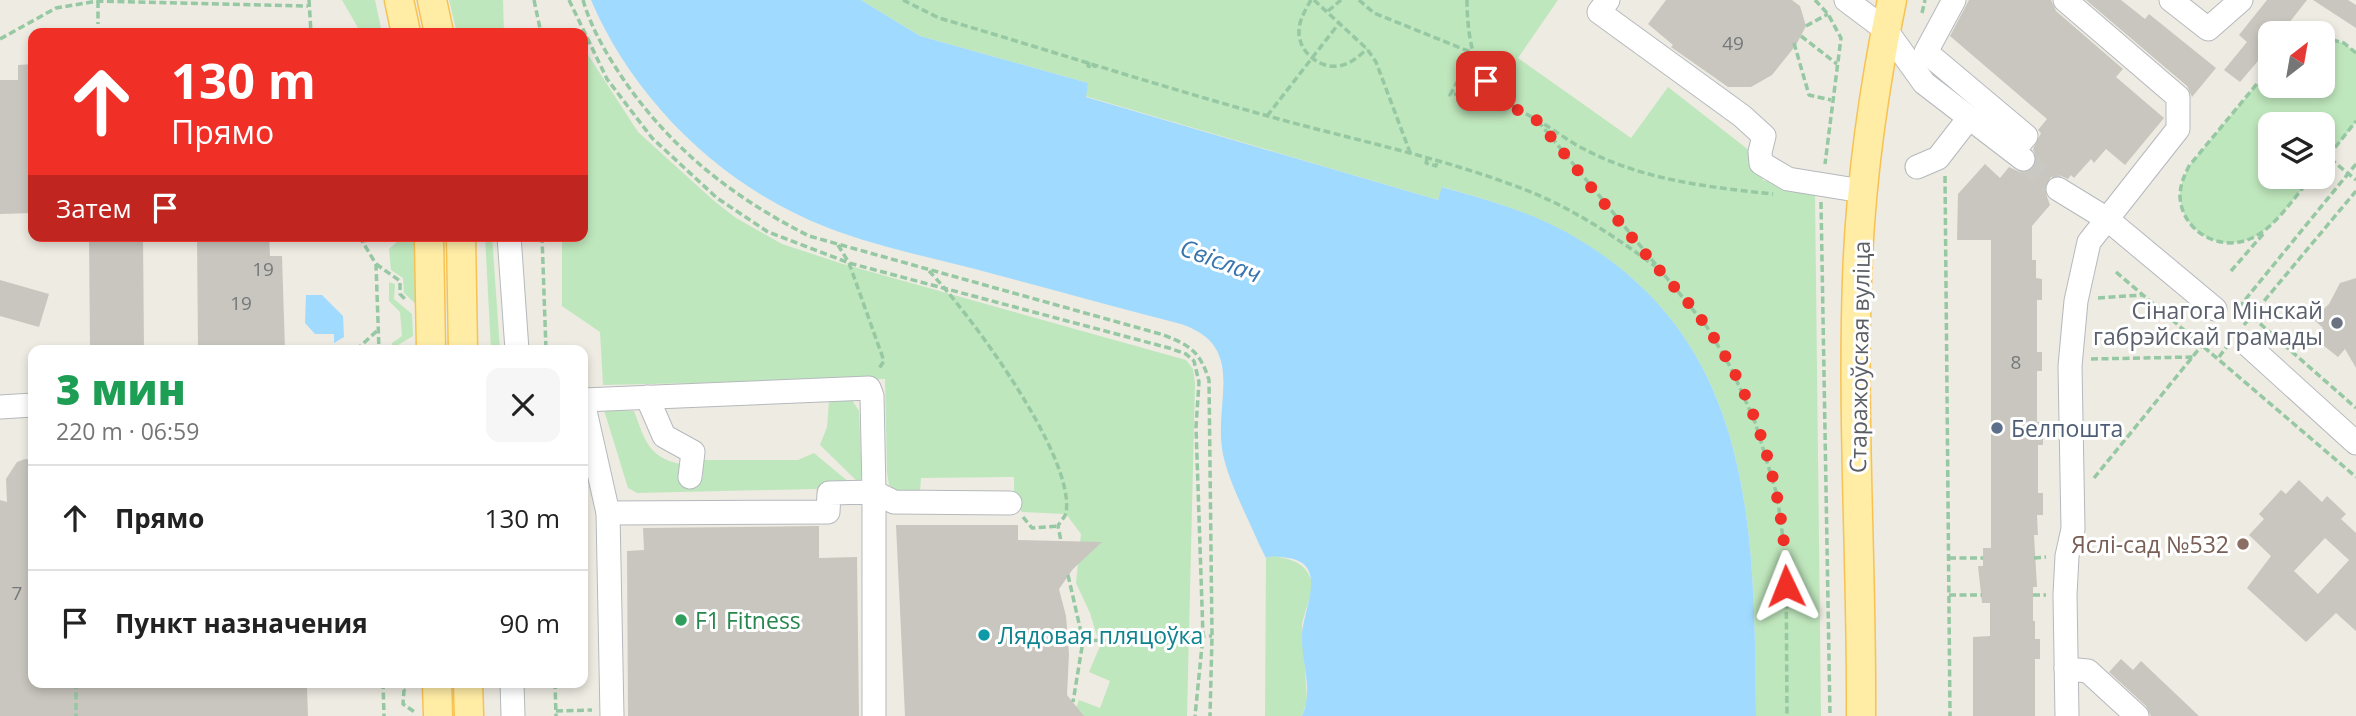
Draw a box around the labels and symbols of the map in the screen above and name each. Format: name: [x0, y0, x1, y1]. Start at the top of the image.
north arrow: [2258, 21, 2334, 98]
house number: 49: [1722, 30, 1744, 56]
pin: [1456, 51, 1516, 111]
water label: Свіслач: [1176, 230, 1266, 290]
street label: Старажоўская вуліца: [1841, 240, 1877, 474]
house number: 19: [252, 256, 274, 282]
house number: 19: [230, 290, 252, 316]
place label: Сінагога Мінскай габрэйскай грамады: [2093, 294, 2323, 352]
marker: Сінагога Мінскай габрэйскай грамады: [2329, 315, 2345, 331]
house number: 8: [2011, 349, 2021, 375]
place label: Белпошта: [2011, 412, 2123, 444]
marker: Белпошта: [1989, 420, 2005, 436]
place label: Яслі-сад №532: [2071, 528, 2229, 560]
marker: Яслі-сад №532: [2235, 536, 2251, 552]
position arrow: [1749, 549, 1823, 623]
house number: 7: [12, 580, 22, 606]
place label: F1 Fitness: [695, 604, 801, 636]
marker: F1 Fitness: [673, 612, 689, 628]
place label: Лядовая пляцоўка: [998, 619, 1203, 651]
marker: Лядовая пляцоўка: [976, 627, 992, 643]

